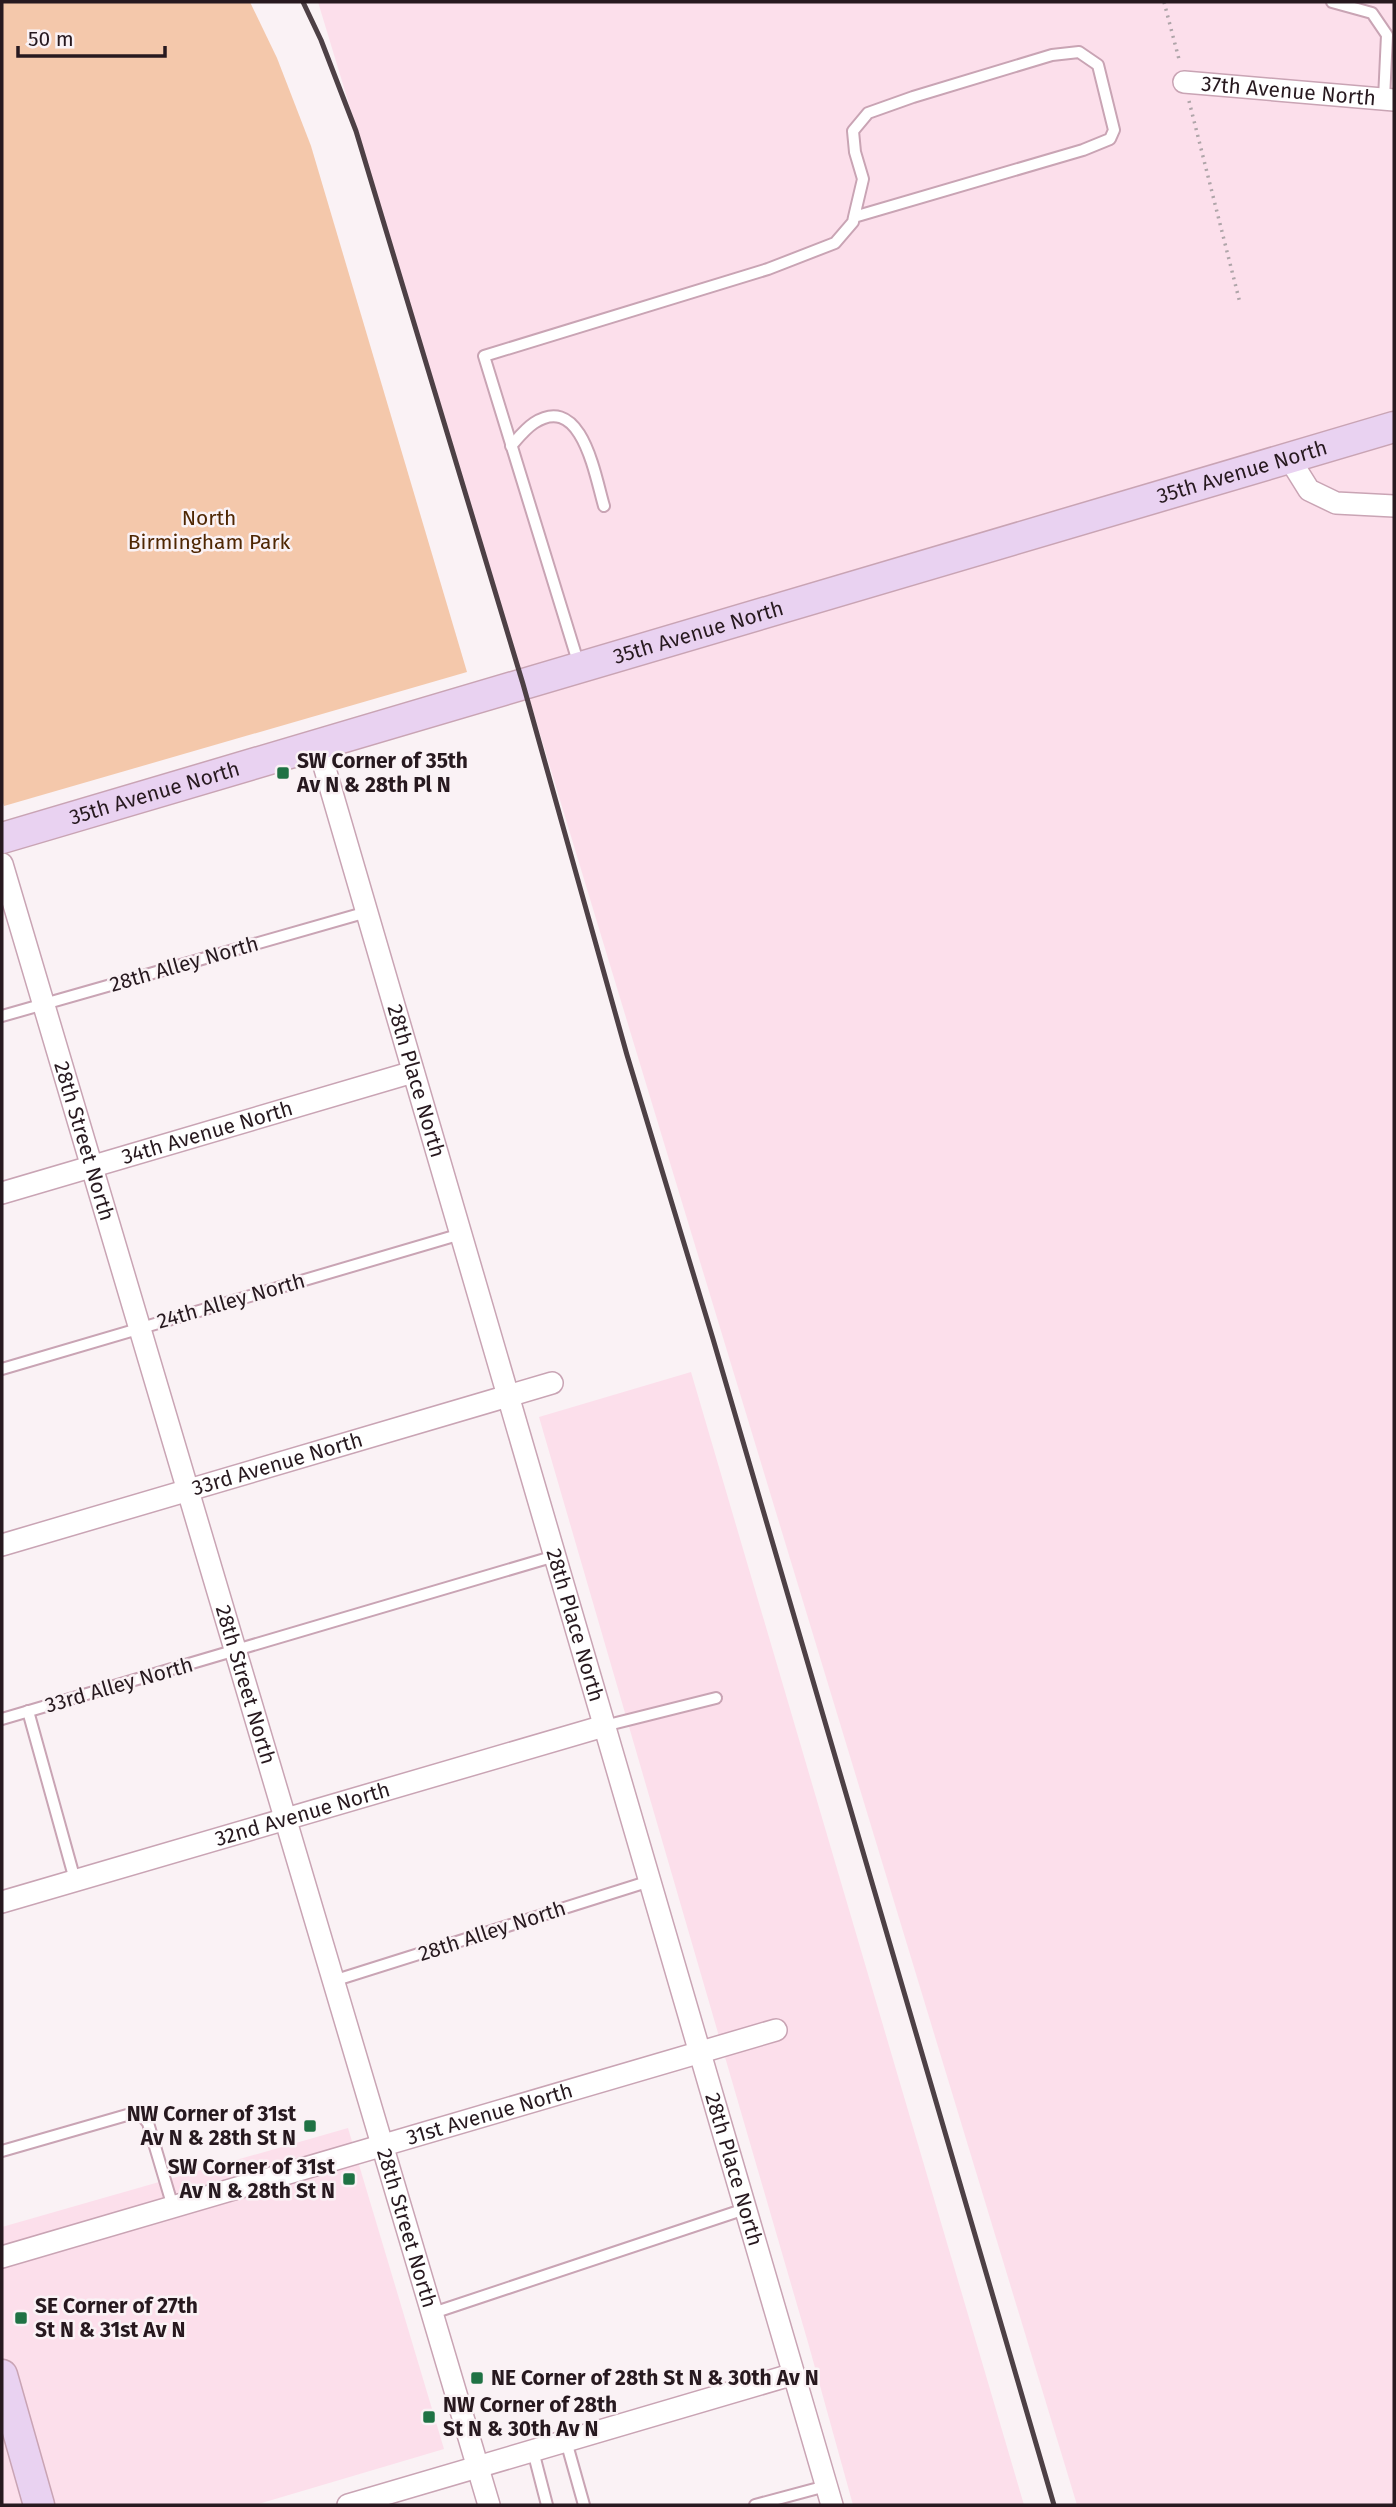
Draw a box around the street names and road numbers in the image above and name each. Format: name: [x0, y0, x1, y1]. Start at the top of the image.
street label: 37th Avenue North: [1200, 71, 1377, 111]
street label: 35th Avenue North: [1154, 434, 1330, 509]
street label: 35th Avenue North: [610, 595, 787, 670]
street label: 35th Avenue North: [66, 756, 243, 830]
street label: 28th Alley North: [107, 930, 261, 998]
street label: 28th Place North: [381, 1001, 451, 1161]
street label: 28th Street North: [48, 1058, 120, 1224]
street label: 34th Avenue North: [119, 1095, 296, 1170]
street label: 24th Alley North: [154, 1267, 308, 1335]
street label: 33rd Avenue North: [189, 1426, 366, 1501]
street label: 28th Place North: [540, 1546, 610, 1705]
street label: 28th Street North: [210, 1602, 281, 1767]
street label: 33rd Alley North: [42, 1651, 196, 1719]
street label: 32nd Avenue North: [212, 1776, 393, 1852]
street label: 28th Alley North: [415, 1895, 569, 1967]
street label: 31st Avenue North: [403, 2077, 576, 2151]
street label: 28th Place North: [699, 2090, 769, 2249]
street label: 28th Street North: [371, 2146, 443, 2311]

